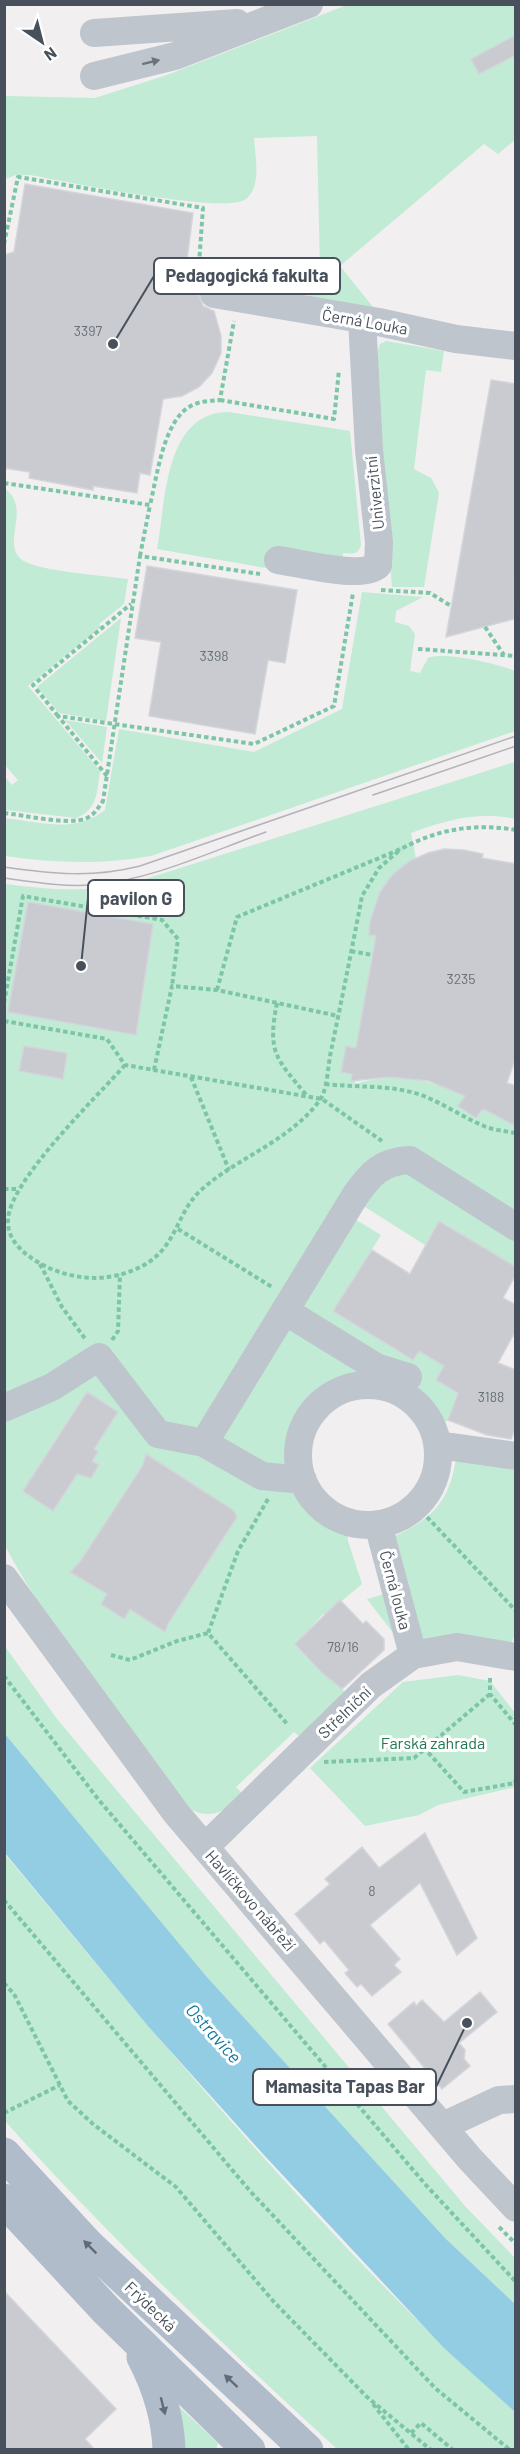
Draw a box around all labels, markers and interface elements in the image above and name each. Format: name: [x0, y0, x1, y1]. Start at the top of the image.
north arrow: [12, 12, 72, 72]
text: N: [41, 44, 61, 66]
one-way arrow: [142, 56, 160, 66]
callout: Pedagogická fakulta: [154, 258, 340, 294]
text: Pedagogická fakulta: [166, 264, 328, 286]
street label: Černá Louka: [321, 304, 409, 338]
house number: 3397: [74, 322, 103, 339]
street label: Univerzitní: [361, 455, 387, 531]
house number: 3398: [199, 647, 229, 664]
callout: pavilon G: [88, 880, 184, 916]
text: pavilon G: [100, 887, 172, 909]
house number: 3235: [446, 970, 476, 987]
house number: 3188: [478, 1388, 504, 1405]
street label: Černá louka: [376, 1548, 416, 1632]
house number: 78/16: [327, 1638, 359, 1655]
street label: Střelniční: [314, 1682, 375, 1742]
park label: Farská zahrada: [381, 1733, 485, 1752]
street label: Havlíčkovo nábřeží: [202, 1846, 300, 1955]
house number: 8: [368, 1882, 376, 1899]
water label: Ostravice: [182, 1999, 246, 2067]
callout: Mamasita Tapas Bar: [253, 2069, 436, 2105]
text: Mamasita Tapas Bar: [265, 2075, 425, 2097]
one-way arrow: [82, 2240, 97, 2254]
street label: Frýdecká: [121, 2277, 181, 2335]
one-way arrow: [224, 2374, 239, 2388]
one-way arrow: [158, 2397, 168, 2416]

